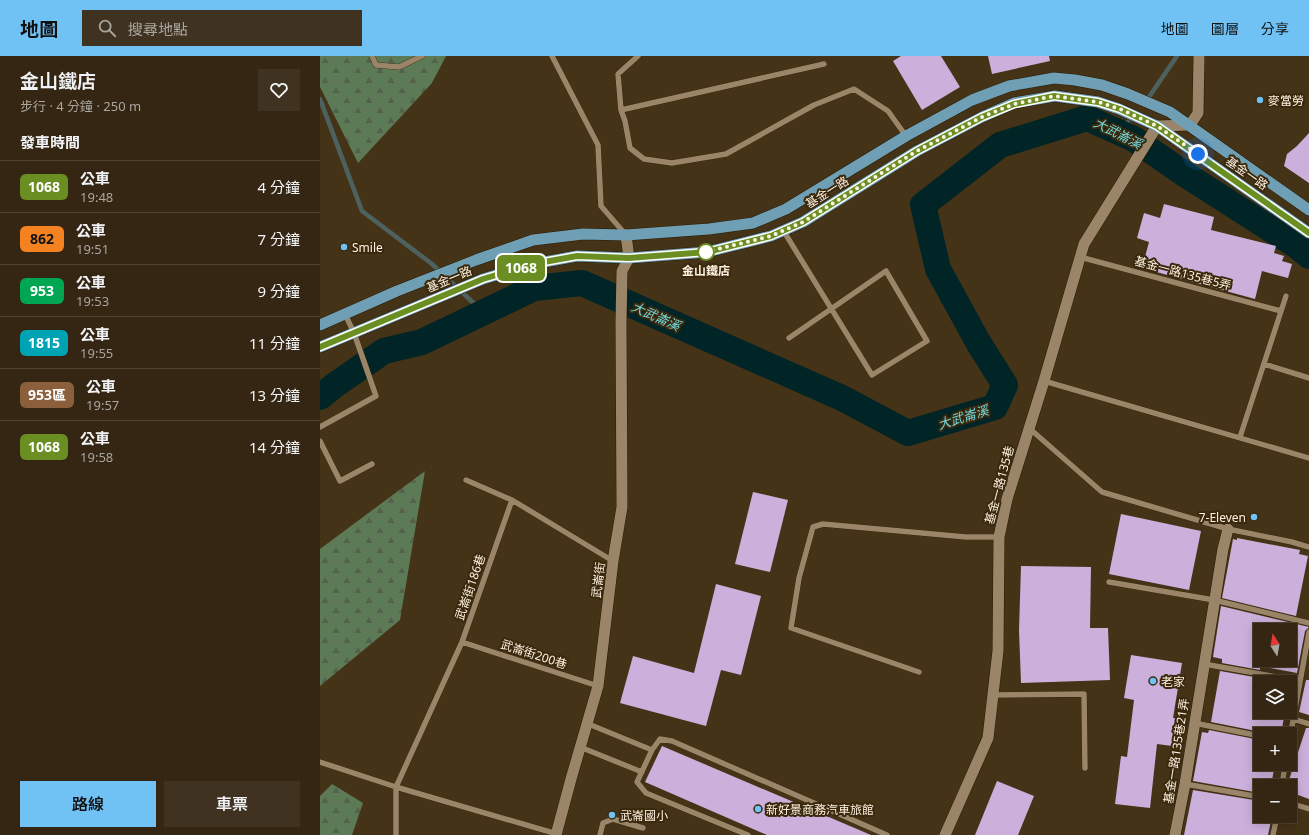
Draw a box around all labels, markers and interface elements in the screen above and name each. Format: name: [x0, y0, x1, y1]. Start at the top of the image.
search box: [82, 10, 362, 46]
text: 地圖: [20, 16, 58, 42]
icon: search: [96, 17, 118, 39]
text: 搜尋地點: [128, 19, 188, 39]
text: 地圖: [1161, 19, 1189, 38]
text: 圖層: [1211, 19, 1239, 38]
text: 分享: [1261, 19, 1289, 38]
text: 金山鐵店: [20, 68, 96, 94]
button: heart: [258, 69, 300, 111]
place label: 麥當勞: [1268, 92, 1304, 109]
marker: 麥當勞: [1255, 95, 1265, 105]
text: 步行 · 4 分鐘 · 250 m: [20, 97, 141, 115]
water label: 大武崙溪: [1091, 113, 1147, 154]
text: 發車時間: [20, 132, 80, 152]
your location: [1188, 144, 1208, 164]
street label: 基金一路: [1222, 152, 1272, 194]
text: 公車: [80, 168, 110, 188]
street label: 基金一路: [802, 172, 852, 212]
text: 1068: [28, 177, 60, 196]
text: 4 分鐘: [258, 177, 300, 197]
text: 19:48: [80, 188, 113, 206]
text: 公車: [76, 220, 106, 240]
text: 862: [30, 229, 54, 248]
text: 7 分鐘: [258, 229, 300, 249]
place label: Smile: [352, 239, 383, 256]
text: 19:51: [76, 240, 109, 258]
marker: Smile: [339, 242, 349, 252]
marker: 金山鐵店: [697, 243, 715, 261]
street label: 基金一路135巷5弄: [1133, 252, 1233, 294]
line badge: 1068: [493, 255, 549, 281]
text: 1068: [505, 258, 537, 277]
street label: 基金一路: [424, 262, 474, 296]
place label: 金山鐵店: [682, 262, 730, 279]
text: 公車: [76, 272, 106, 292]
text: 953: [30, 281, 54, 300]
text: 9 分鐘: [258, 281, 300, 301]
text: 19:53: [76, 292, 109, 310]
water label: 大武崙溪: [629, 297, 685, 336]
text: 公車: [80, 324, 110, 344]
text: 1815: [28, 333, 60, 352]
text: 11 分鐘: [249, 333, 300, 353]
text: 19:55: [80, 344, 113, 362]
text: 公車: [86, 376, 116, 396]
text: 953區: [28, 385, 66, 404]
text: 13 分鐘: [249, 385, 300, 405]
text: 19:57: [86, 396, 119, 414]
water label: 大武崙溪: [935, 400, 992, 433]
text: 公車: [80, 428, 110, 448]
text: 1068: [28, 437, 60, 456]
text: 14 分鐘: [249, 437, 300, 457]
street label: 基金一路135巷: [980, 444, 1018, 526]
text: 19:58: [80, 448, 113, 466]
place label: 7-Eleven: [1199, 509, 1246, 526]
marker: 7-Eleven: [1249, 512, 1259, 522]
street label: 武崙街186巷: [451, 552, 489, 622]
street label: 武崙街: [587, 561, 609, 599]
north arrow: [1253, 623, 1297, 667]
map controls: [1253, 623, 1297, 823]
street label: 武崙街200巷: [499, 635, 569, 673]
place label: 老家: [1161, 673, 1185, 690]
button: layers: [1253, 675, 1297, 719]
marker: 老家: [1148, 676, 1158, 686]
street label: 基金一路135巷21弄: [1159, 697, 1193, 805]
button: +: [1253, 727, 1297, 771]
button: −: [1253, 779, 1297, 823]
button: 路線: [20, 781, 156, 827]
button: 車票: [164, 781, 300, 827]
place label: 新好景商務汽車旅館: [766, 801, 874, 818]
marker: 新好景商務汽車旅館: [753, 804, 763, 814]
place label: 武崙國小: [620, 807, 668, 824]
marker: 武崙國小: [607, 810, 617, 820]

